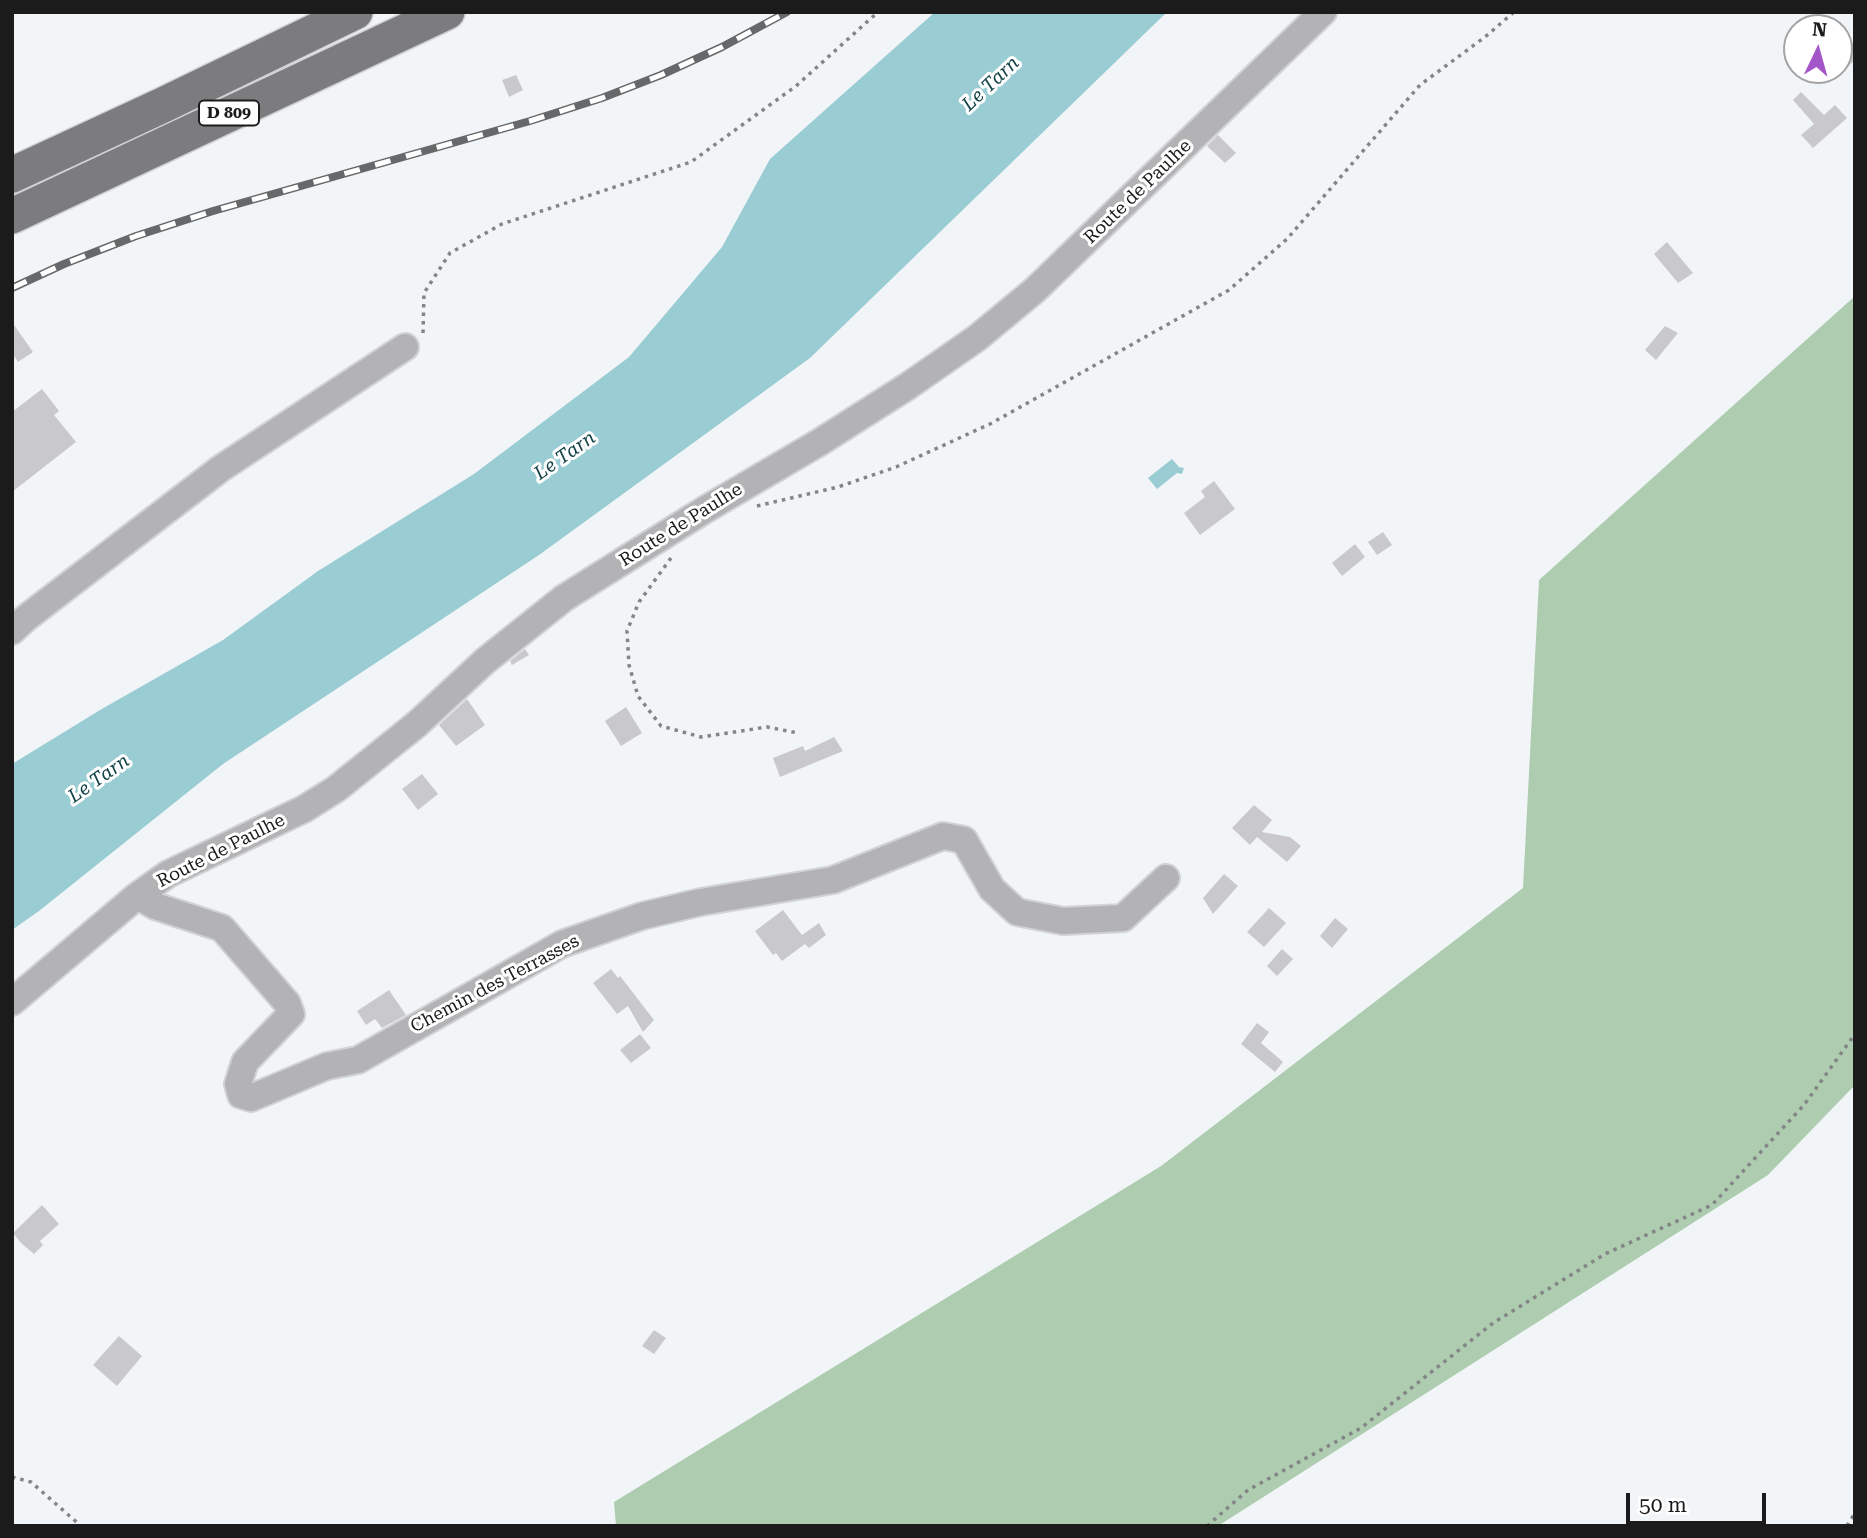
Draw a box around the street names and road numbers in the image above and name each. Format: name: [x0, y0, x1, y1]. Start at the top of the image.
road number: D 809: [199, 100, 259, 125]
street label: Route de Paulhe: [1080, 135, 1196, 249]
street label: Route de Paulhe: [616, 479, 746, 571]
street label: Route de Paulhe: [153, 809, 289, 893]
street label: Chemin des Terrasses: [407, 930, 583, 1038]

